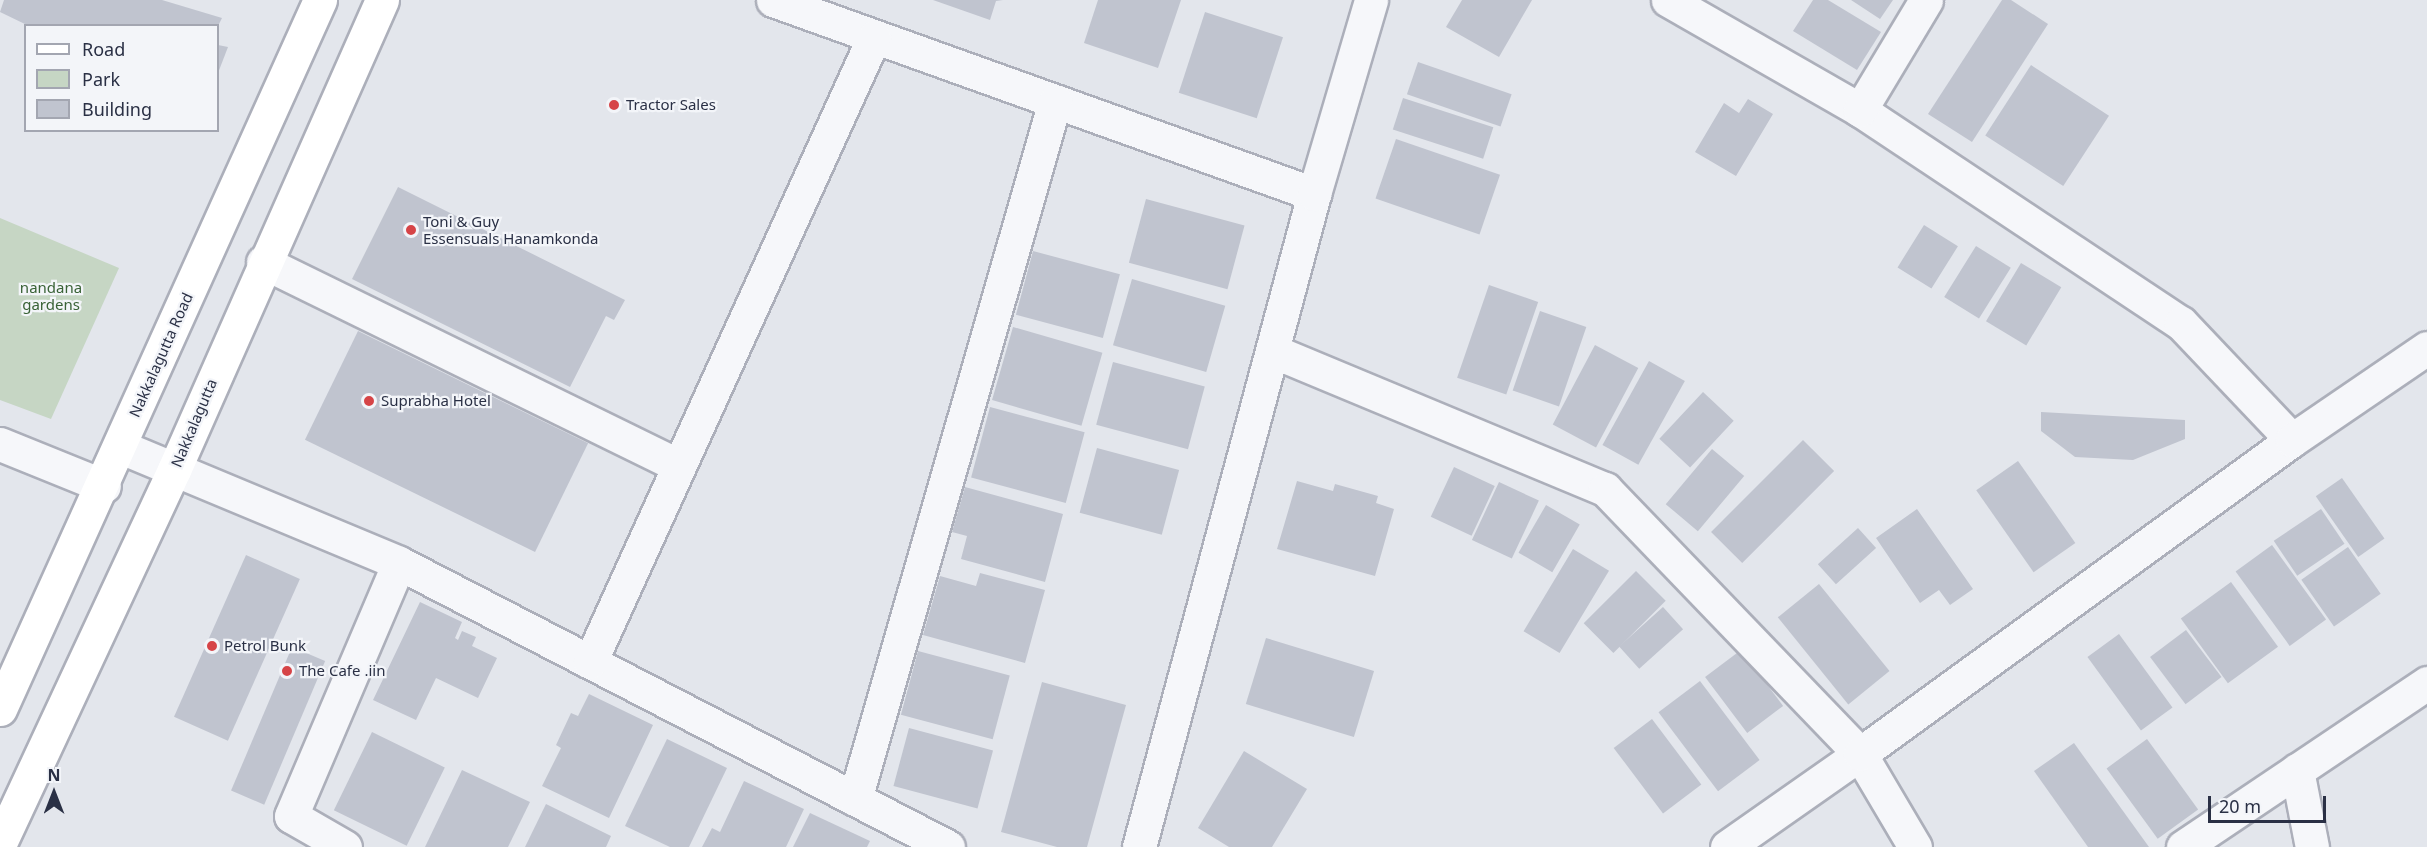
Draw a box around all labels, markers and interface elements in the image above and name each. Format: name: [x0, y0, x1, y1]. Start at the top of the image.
legend: [24, 24, 219, 132]
text: Road: [82, 37, 125, 61]
text: Park: [82, 67, 120, 91]
place label: Tractor Sales: [626, 96, 716, 114]
text: Building: [82, 97, 152, 121]
marker: Tractor Sales: [607, 98, 621, 112]
place label: Toni & Guy Essensuals Hanamkonda: [423, 212, 598, 247]
marker: Toni & Guy Essensuals Hanamkonda: [404, 223, 418, 237]
park label: nandana gardens: [20, 278, 82, 313]
street label: Nakkalagutta Road: [125, 290, 197, 420]
street label: Nakkalagutta: [167, 376, 221, 470]
place label: Suprabha Hotel: [381, 392, 491, 410]
marker: Suprabha Hotel: [362, 394, 376, 408]
place label: Petrol Bunk: [224, 637, 306, 655]
marker: Petrol Bunk: [205, 639, 219, 653]
place label: The Cafe .iin: [299, 662, 385, 680]
marker: The Cafe .iin: [280, 664, 294, 678]
north arrow: [24, 763, 84, 823]
text: N: [47, 764, 61, 786]
scale bar: [2211, 784, 2330, 822]
text: 20 m: [2219, 794, 2261, 818]

